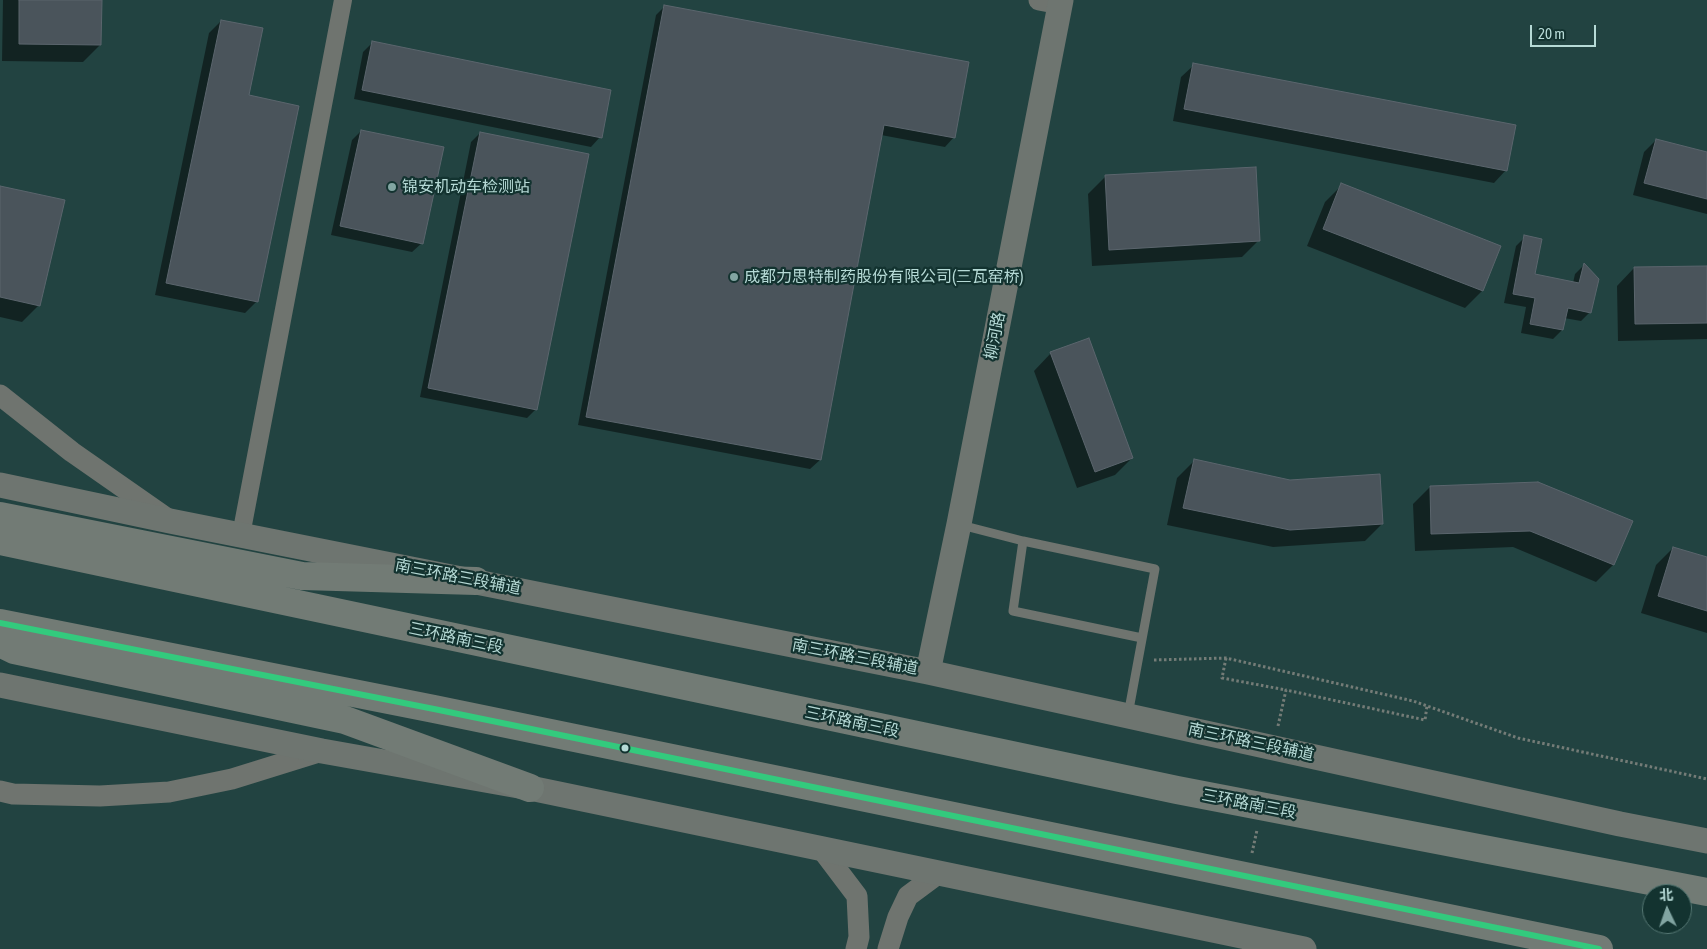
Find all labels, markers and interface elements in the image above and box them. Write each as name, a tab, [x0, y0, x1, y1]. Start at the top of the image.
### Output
scale bar	[1532, 15, 1598, 47]
text: 20 m	[1538, 25, 1565, 42]
place label: 锦安机动车检测站	[402, 177, 530, 197]
marker: 锦安机动车检测站	[386, 181, 398, 193]
place label: 成都力思特制药股份有限公司(三瓦窑桥)	[744, 267, 1024, 287]
marker: 成都力思特制药股份有限公司(三瓦窑桥)	[728, 271, 740, 283]
street label: 柳河路	[981, 311, 1009, 361]
street label: 南三环路三段辅道	[393, 555, 523, 599]
street label: 三环路南三段	[407, 619, 505, 657]
street label: 南三环路三段辅道	[790, 635, 920, 679]
street label: 三环路南三段	[803, 703, 901, 741]
street label: 南三环路三段辅道	[1186, 719, 1316, 765]
unlabelled marker	[620, 743, 630, 753]
street label: 三环路南三段	[1200, 785, 1298, 823]
north arrow	[1642, 884, 1692, 934]
text: 北	[1659, 887, 1674, 903]

